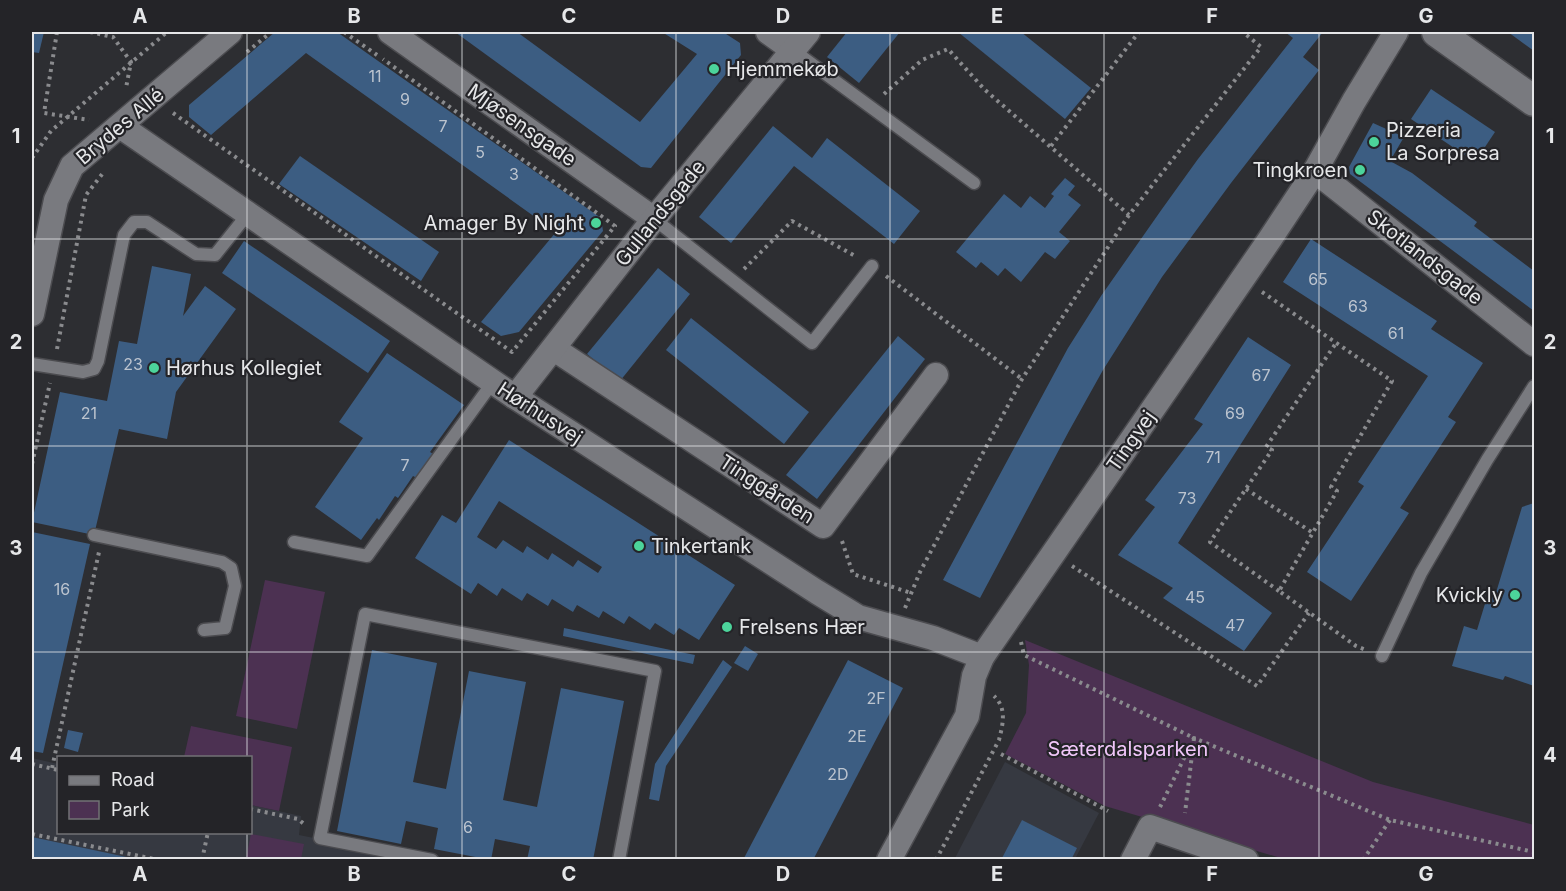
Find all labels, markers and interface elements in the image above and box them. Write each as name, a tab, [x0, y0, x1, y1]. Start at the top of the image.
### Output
text: A	[133, 4, 148, 28]
text: B	[347, 4, 361, 28]
text: C	[562, 4, 576, 28]
text: D	[776, 4, 790, 28]
text: E	[991, 4, 1003, 28]
text: F	[1206, 4, 1218, 28]
text: G	[1418, 4, 1434, 28]
place label: Hjemmekøb	[726, 57, 839, 81]
marker: Hjemmekøb	[707, 62, 721, 76]
house number: 11	[368, 66, 382, 86]
street label: Mjøsensgade	[463, 79, 581, 171]
street label: Brydes Allé	[71, 82, 169, 170]
house number: 9	[400, 89, 410, 109]
house number: 7	[438, 116, 448, 136]
place label: Pizzeria La Sorpresa	[1386, 118, 1500, 165]
text: 1	[12, 124, 20, 148]
text: 1	[1546, 124, 1554, 148]
marker: Pizzeria La Sorpresa	[1367, 135, 1381, 149]
house number: 5	[475, 142, 485, 162]
street label: Gullandsgade	[610, 155, 710, 271]
place label: Tingkroen	[1253, 158, 1348, 182]
marker: Tingkroen	[1353, 163, 1367, 177]
house number: 3	[509, 164, 519, 184]
street label: Skotlandsgade	[1362, 204, 1488, 310]
place label: Amager By Night	[424, 211, 584, 235]
marker: Amager By Night	[589, 216, 603, 230]
house number: 65	[1308, 269, 1328, 289]
house number: 63	[1348, 296, 1368, 316]
house number: 61	[1388, 323, 1404, 343]
text: 2	[10, 330, 22, 354]
text: 2	[1544, 330, 1556, 354]
house number: 23	[123, 354, 143, 374]
place label: Hørhus Kollegiet	[166, 356, 322, 380]
marker: Hørhus Kollegiet	[147, 361, 161, 375]
house number: 67	[1252, 365, 1270, 385]
street label: Hørhusvej	[493, 377, 587, 449]
house number: 21	[81, 403, 97, 423]
house number: 69	[1225, 403, 1245, 423]
street label: Tingvej	[1101, 406, 1161, 476]
house number: 71	[1205, 447, 1221, 467]
street label: Tinggården	[715, 449, 819, 529]
house number: 7	[400, 455, 410, 475]
house number: 73	[1178, 488, 1196, 508]
place label: Tinkertank	[651, 534, 751, 558]
text: 3	[10, 536, 22, 560]
text: 3	[1544, 536, 1556, 560]
marker: Tinkertank	[632, 539, 646, 553]
house number: 16	[54, 579, 70, 599]
place label: Kvickly	[1436, 583, 1503, 607]
house number: 45	[1185, 587, 1205, 607]
marker: Kvickly	[1508, 588, 1522, 602]
place label: Frelsens Hær	[739, 615, 865, 639]
house number: 47	[1225, 615, 1245, 635]
marker: Frelsens Hær	[720, 620, 734, 634]
house number: 2F	[866, 688, 886, 708]
house number: 2E	[847, 726, 867, 746]
park label: Sæterdalsparken	[1048, 737, 1208, 761]
text: 4	[9, 743, 23, 767]
text: 4	[1543, 743, 1557, 767]
legend	[57, 756, 252, 834]
house number: 2D	[827, 764, 849, 784]
text: Road	[111, 769, 154, 790]
text: Park	[111, 799, 150, 820]
house number: 6	[463, 817, 473, 837]
text: A	[133, 862, 148, 886]
text: B	[347, 862, 361, 886]
text: C	[562, 862, 576, 886]
text: D	[776, 862, 790, 886]
text: E	[991, 862, 1003, 886]
text: F	[1206, 862, 1218, 886]
text: G	[1418, 862, 1434, 886]

